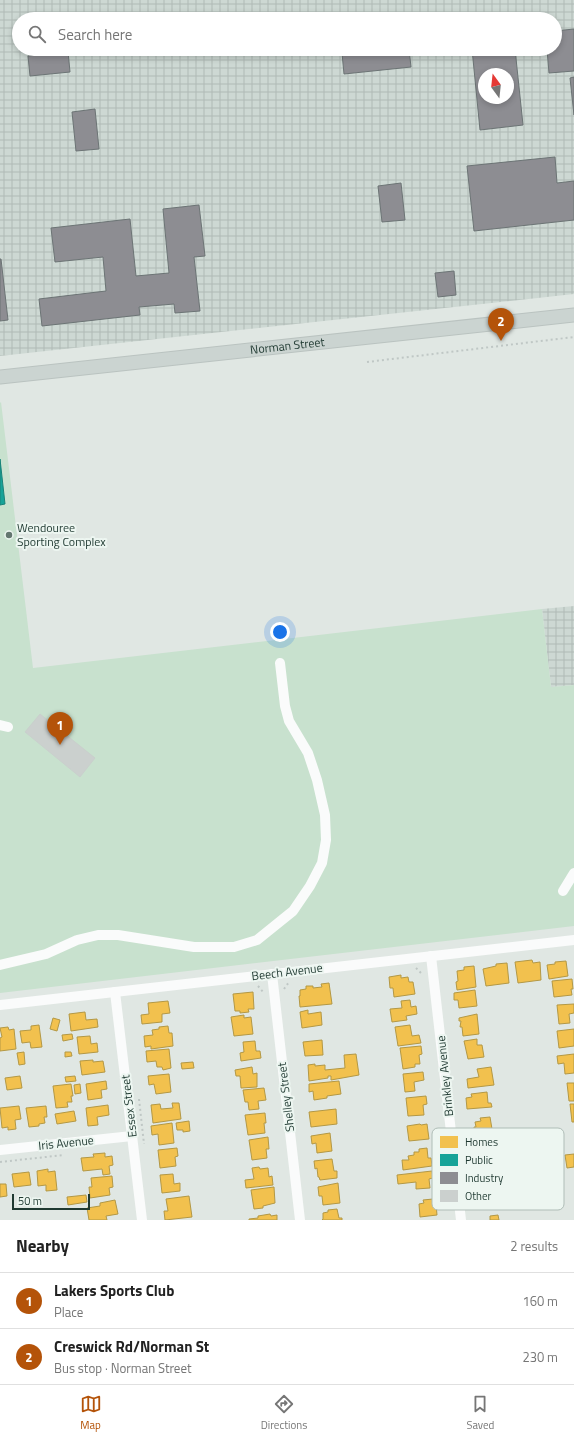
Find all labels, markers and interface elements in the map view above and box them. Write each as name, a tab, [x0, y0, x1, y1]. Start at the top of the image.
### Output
search box	[12, 12, 562, 56]
icon: search	[26, 23, 48, 45]
text: Search here	[58, 23, 132, 46]
north arrow	[478, 68, 514, 104]
pin: 2	[488, 308, 514, 341]
street label: Norman Street	[249, 332, 326, 359]
place label: Wendouree Sporting Complex	[17, 518, 106, 551]
marker: Wendouree Sporting Complex	[4, 530, 14, 540]
your location	[270, 622, 290, 642]
pin: 1	[47, 712, 73, 745]
street label: Beech Avenue	[250, 958, 324, 985]
street label: Brinkley Avenue	[431, 1035, 458, 1117]
street label: Shelley Street	[272, 1060, 299, 1133]
street label: Essex Street	[115, 1073, 142, 1138]
legend	[432, 1128, 564, 1210]
street label: Iris Avenue	[37, 1130, 95, 1155]
text: Homes	[465, 1134, 498, 1150]
text: Public	[465, 1152, 493, 1168]
text: Industry	[465, 1170, 504, 1186]
text: Other	[465, 1188, 492, 1204]
scale bar	[12, 1192, 90, 1211]
text: 50 m	[18, 1193, 42, 1209]
text: Nearby	[16, 1233, 69, 1259]
text: 2 results	[510, 1236, 558, 1256]
text: Lakers Sports Club	[54, 1279, 174, 1302]
text: 1	[25, 1291, 33, 1311]
text: 160 m	[522, 1291, 558, 1311]
text: Place	[54, 1302, 83, 1322]
text: Creswick Rd/Norman St	[54, 1335, 209, 1358]
text: 2	[25, 1347, 33, 1367]
text: 230 m	[522, 1347, 558, 1367]
text: Bus stop · Norman Street	[54, 1358, 192, 1378]
tab: Map	[80, 1393, 102, 1433]
tab: Directions	[261, 1393, 307, 1433]
tab: Saved	[466, 1393, 494, 1433]

